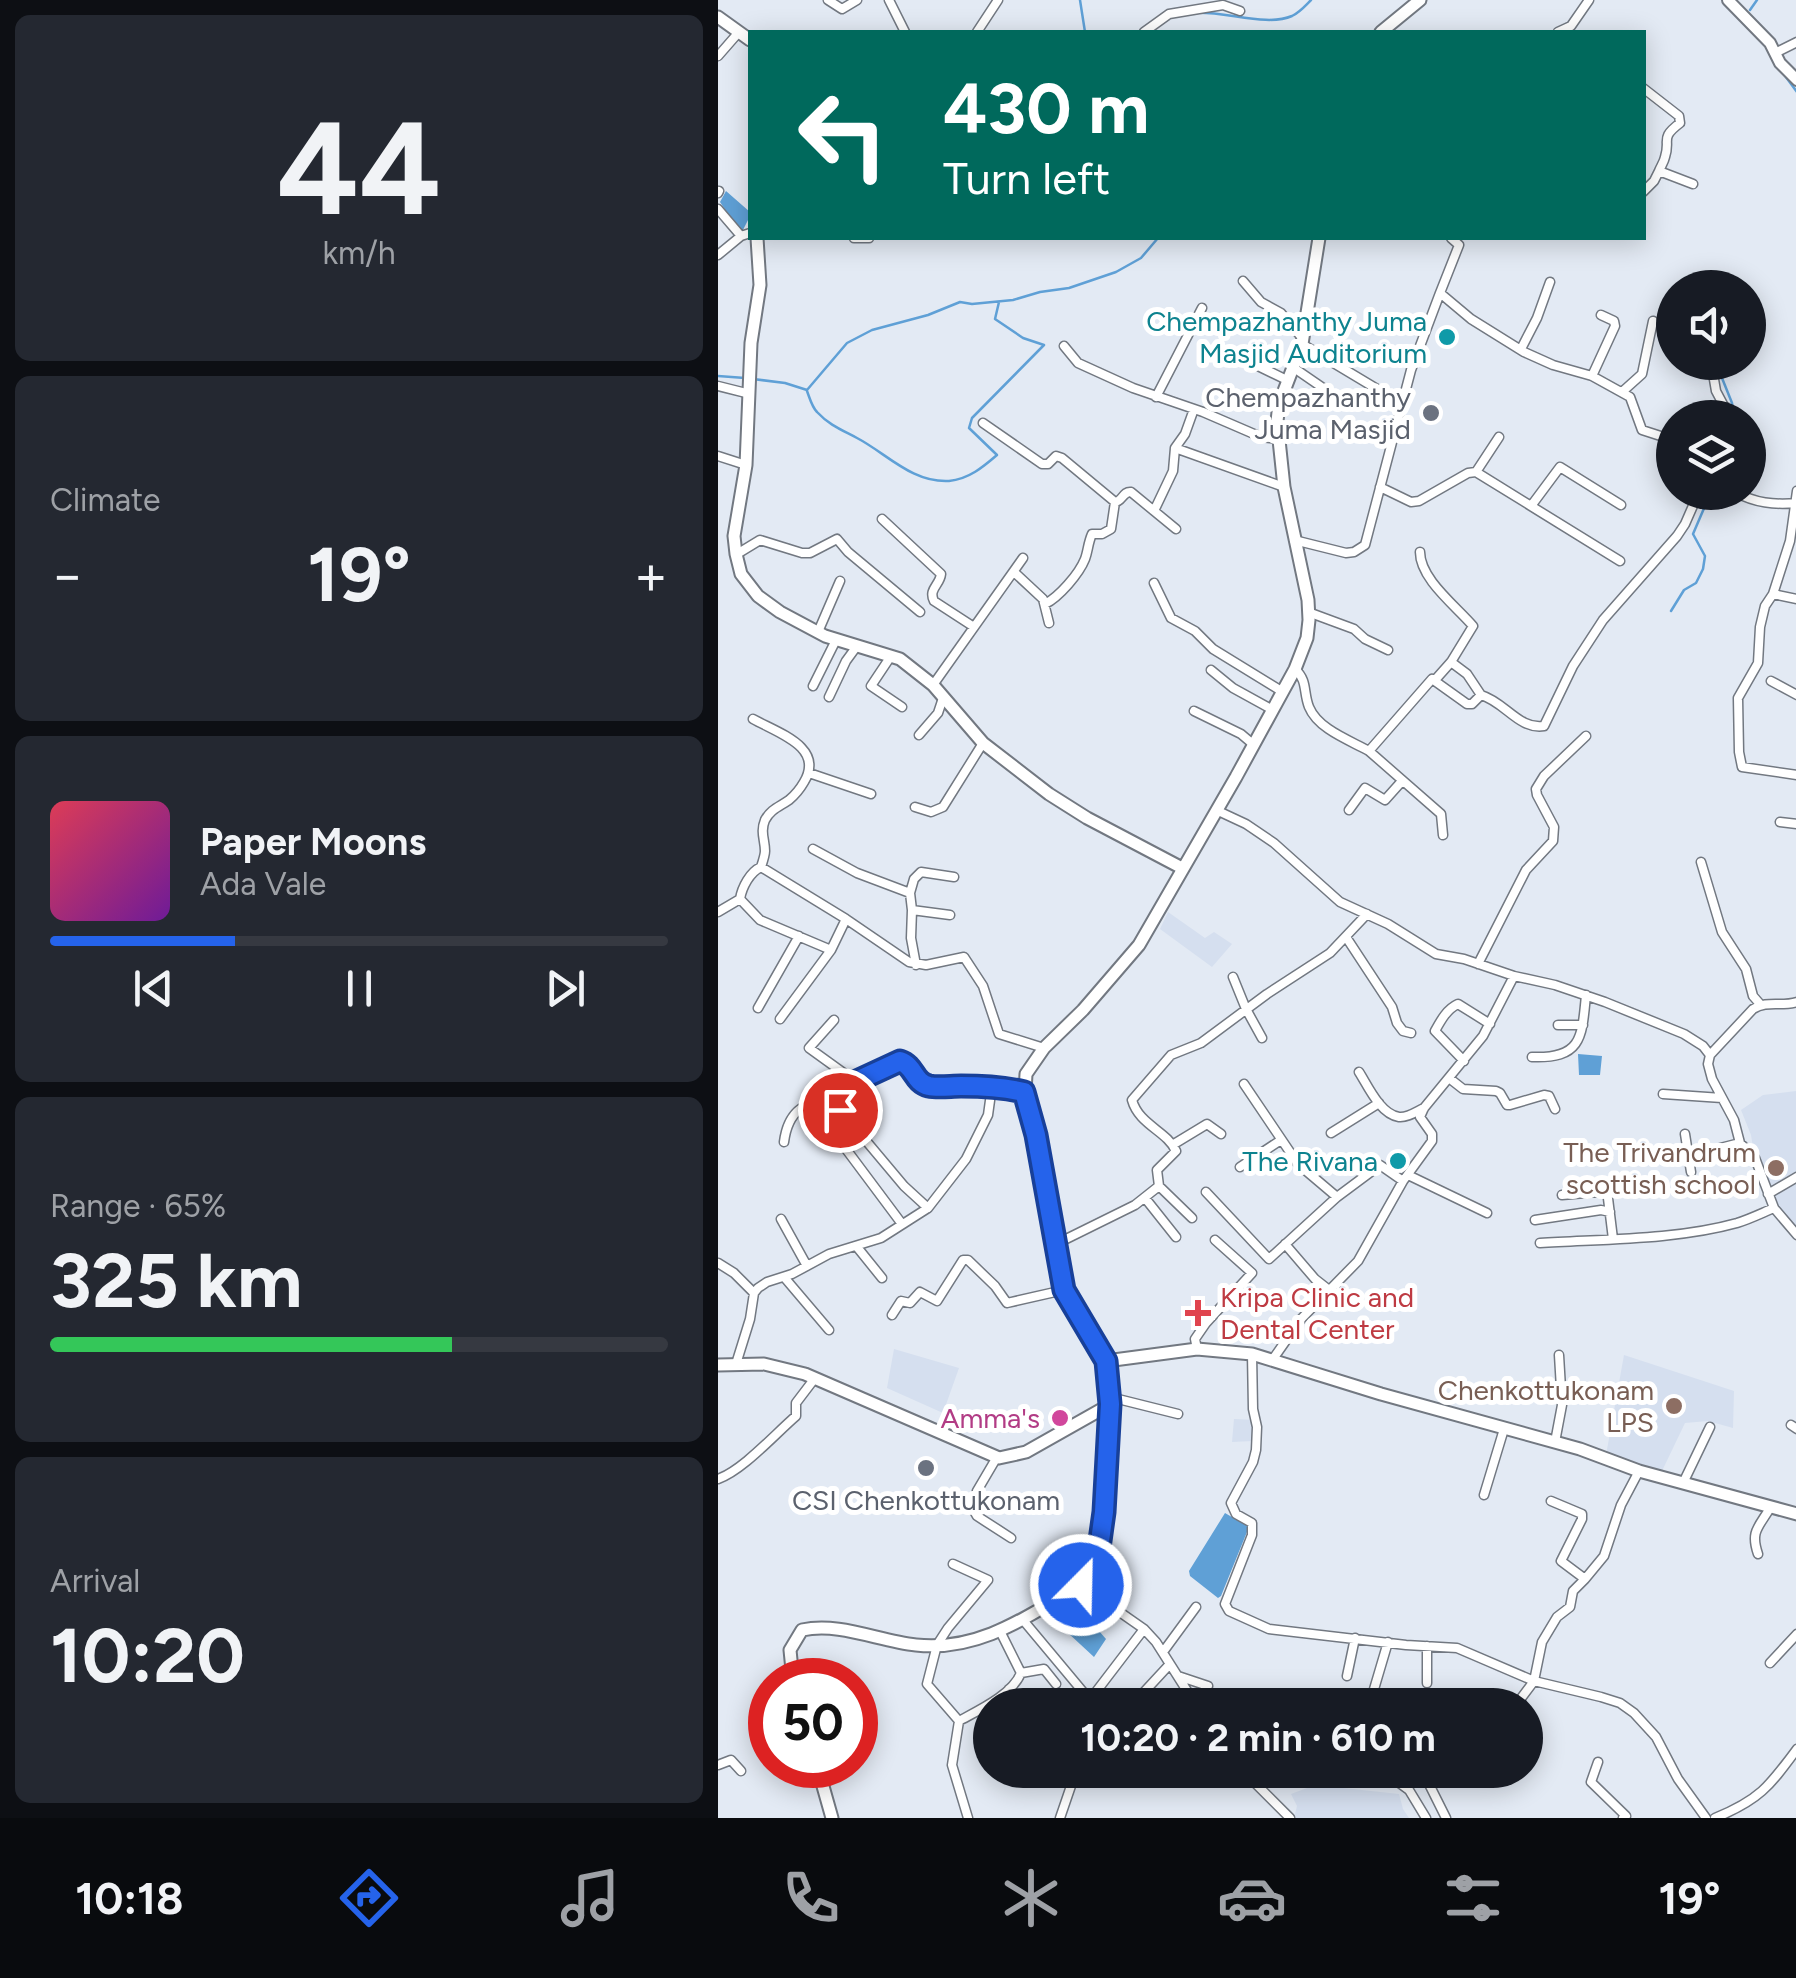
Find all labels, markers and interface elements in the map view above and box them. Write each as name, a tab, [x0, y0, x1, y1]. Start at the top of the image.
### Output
text: 430 m	[943, 66, 1149, 151]
icon: left	[778, 70, 908, 200]
text: 44	[277, 91, 441, 247]
text: Turn left	[943, 151, 1110, 205]
text: km/h	[322, 234, 396, 272]
map controls	[1656, 270, 1766, 510]
button: sound	[1656, 270, 1766, 380]
place label: Chempazhanthy Juma Masjid Auditorium	[1146, 304, 1427, 370]
marker: Chempazhanthy Juma Masjid Auditorium	[1436, 326, 1458, 348]
place label: Chempazhanthy Juma Masjid	[1205, 380, 1411, 446]
button: layers	[1656, 400, 1766, 510]
marker: Chempazhanthy Juma Masjid	[1420, 402, 1442, 424]
text: Climate	[50, 481, 161, 519]
text: 19°	[307, 530, 411, 620]
text: −	[50, 542, 84, 608]
text: +	[634, 542, 668, 608]
text: Paper Moons	[200, 819, 426, 865]
text: Ada Vale	[200, 865, 326, 903]
icon: previous	[126, 961, 181, 1016]
icon: pause	[332, 961, 387, 1016]
icon: next	[538, 961, 593, 1016]
pin	[798, 1068, 883, 1153]
icon: arrive	[813, 1083, 868, 1138]
place label: The Trivandrum scottish school	[1563, 1135, 1756, 1201]
place label: The Rivana	[1242, 1144, 1378, 1178]
marker: The Rivana	[1387, 1150, 1409, 1172]
marker: The Trivandrum scottish school	[1765, 1157, 1787, 1179]
text: Range · 65%	[50, 1187, 226, 1225]
text: 325 km	[50, 1236, 302, 1326]
place label: Kripa Clinic and Dental Center	[1220, 1280, 1414, 1346]
marker: Kripa Clinic and Dental Center	[1185, 1300, 1211, 1326]
place label: Chenkottukonam LPS	[1438, 1373, 1654, 1439]
marker: Chenkottukonam LPS	[1663, 1395, 1685, 1417]
place label: Amma's	[940, 1401, 1040, 1435]
marker: Amma's	[1049, 1407, 1071, 1429]
marker: CSI Chenkottukonam	[915, 1457, 937, 1479]
place label: CSI Chenkottukonam	[792, 1483, 1060, 1517]
position arrow	[1029, 1533, 1133, 1637]
text: Arrival	[50, 1562, 140, 1600]
text: 10:20	[50, 1611, 245, 1701]
speed limit sign: 50	[748, 1658, 878, 1788]
text: 10:20 · 2 min · 610 m	[1080, 1715, 1436, 1761]
icon: directions	[334, 1863, 404, 1933]
icon: music	[555, 1863, 625, 1933]
icon: phone	[776, 1863, 846, 1933]
icon: climate	[996, 1863, 1066, 1933]
icon: car	[1217, 1863, 1287, 1933]
icon: filters	[1438, 1863, 1508, 1933]
text: 10:18	[75, 1871, 184, 1925]
text: 19°	[1659, 1871, 1721, 1925]

